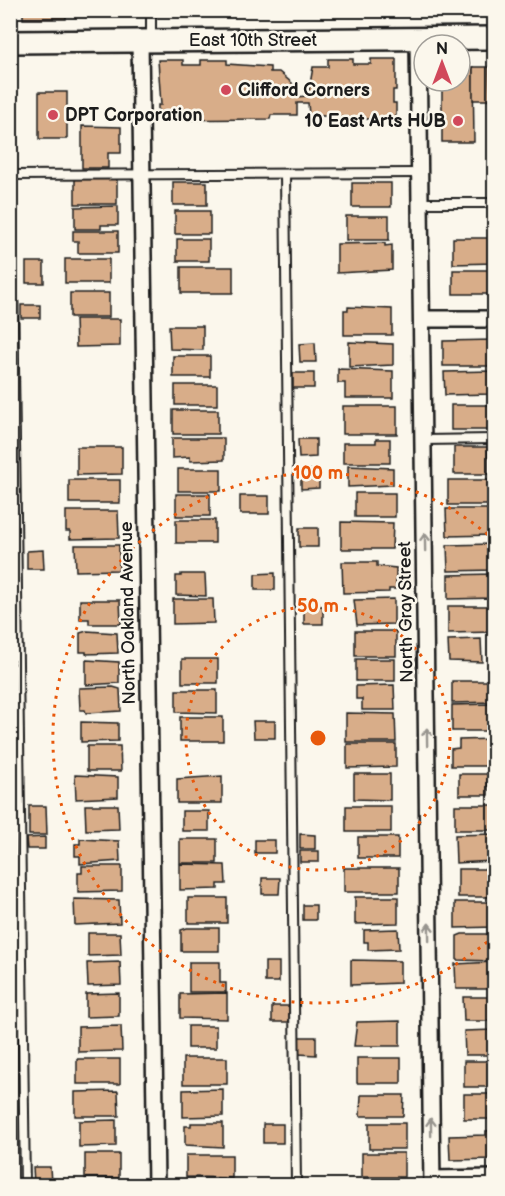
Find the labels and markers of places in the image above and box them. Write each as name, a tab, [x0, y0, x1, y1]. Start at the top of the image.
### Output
place label: Clifford Corners	[238, 80, 370, 101]
marker: Clifford Corners	[219, 83, 233, 97]
place label: DPT Corporation	[65, 105, 203, 126]
marker: DPT Corporation	[46, 108, 60, 122]
place label: 10 East Arts HUB	[304, 111, 446, 132]
marker: 10 East Arts HUB	[451, 114, 465, 128]
centre of rings	[308, 728, 328, 748]

